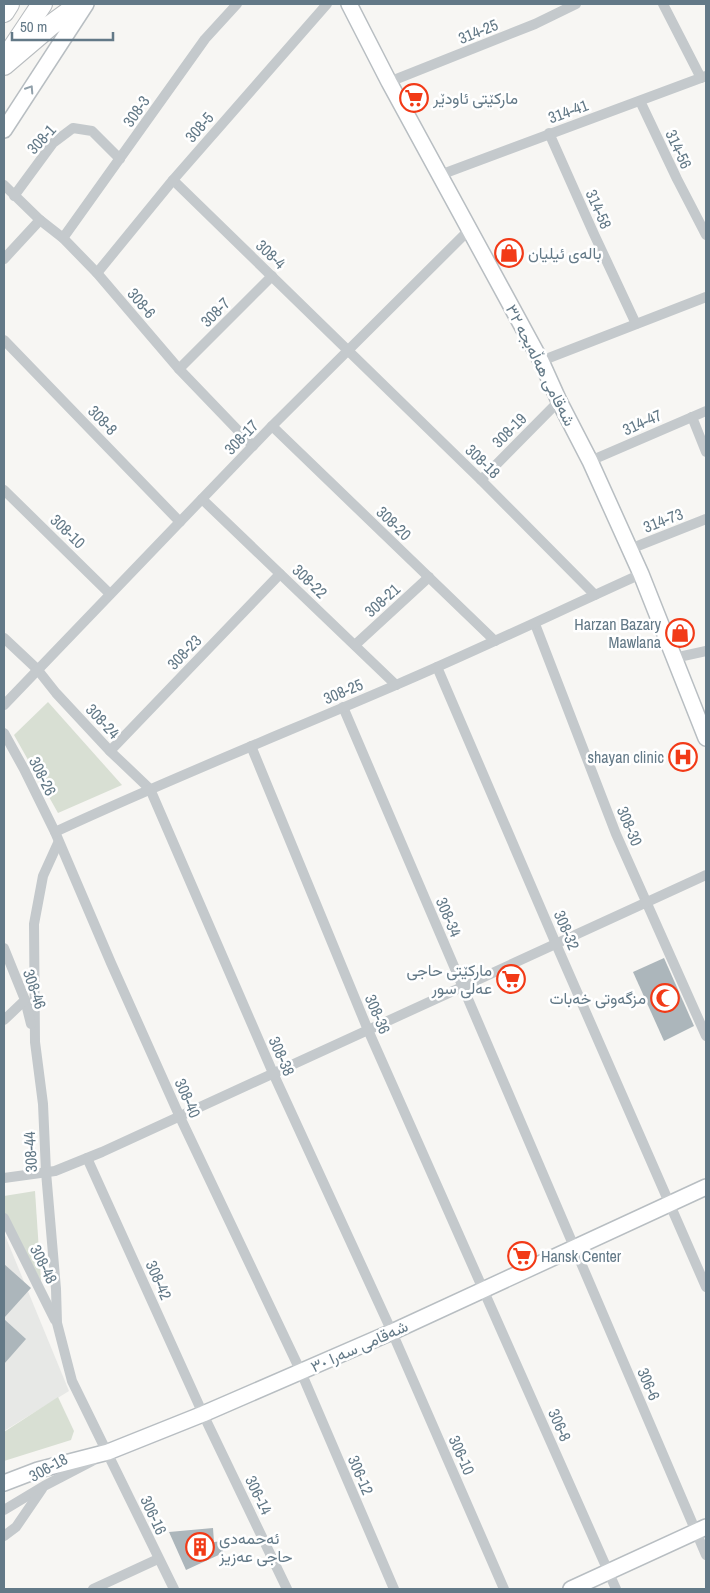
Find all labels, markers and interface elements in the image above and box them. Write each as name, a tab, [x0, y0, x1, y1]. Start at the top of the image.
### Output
scale bar	[12, 10, 114, 42]
street label: 314-25	[455, 13, 501, 49]
text: 50 m	[20, 16, 47, 37]
supermarket icon: مارکێتی ئاودێر	[399, 83, 429, 113]
one-way arrow	[24, 85, 33, 94]
place label: مارکێتی ئاودێر	[432, 87, 518, 109]
street label: 308-3	[117, 91, 155, 131]
street label: 314-41	[545, 93, 592, 128]
street label: 308-5	[180, 107, 218, 147]
street label: 308-1	[22, 119, 61, 159]
street label: 314-56	[660, 126, 698, 172]
street label: 314-58	[581, 186, 617, 232]
street label: 308-4	[251, 234, 291, 274]
shop icon: بالەی ئیلیان	[494, 238, 524, 268]
place label: بالەی ئیلیان	[528, 242, 601, 264]
street label: 308-6	[123, 283, 161, 323]
street label: 308-7	[195, 292, 235, 332]
street label: شەقامی هەڵەبجە ٣٢	[501, 300, 581, 430]
street label: 308-8	[83, 400, 123, 440]
street label: 314-47	[619, 404, 665, 440]
street label: 308-19	[487, 408, 531, 452]
street label: 308-17	[219, 415, 263, 459]
street label: 308-18	[461, 439, 505, 483]
street label: 308-20	[372, 501, 416, 545]
street label: 314-73	[640, 502, 686, 538]
street label: 308-10	[46, 509, 90, 553]
street label: 308-22	[288, 559, 332, 603]
street label: 308-21	[359, 578, 405, 622]
place label: Harzan Bazary Mawlana	[574, 613, 662, 653]
shop icon: Harzan Bazary Mawlana	[665, 618, 695, 648]
street label: 308-23	[162, 630, 206, 674]
street label: 308-25	[320, 673, 366, 709]
street label: 308-24	[81, 699, 125, 743]
hospital icon: shayan clinic	[668, 742, 698, 772]
place label: shayan clinic	[587, 746, 664, 768]
street label: 308-26	[24, 753, 62, 799]
street label: 308-30	[612, 803, 648, 849]
street label: 308-34	[431, 894, 467, 940]
street label: 308-32	[549, 907, 585, 953]
place label: مارکێتی حاجی عەلی سور	[407, 959, 492, 999]
supermarket icon: مارکێتی حاجی عەلی سور	[496, 964, 526, 994]
street label: 308-46	[18, 966, 52, 1012]
mosque icon: مزگەوتی خەبات	[650, 983, 680, 1013]
place label: مزگەوتی خەبات	[549, 987, 646, 1009]
street label: 308-36	[360, 991, 396, 1037]
street label: 308-38	[264, 1033, 300, 1079]
street label: 308-40	[170, 1075, 206, 1121]
street label: 308-44	[18, 1131, 42, 1173]
street label: 308-48	[25, 1241, 63, 1287]
supermarket icon: Hansk Center	[507, 1241, 537, 1271]
place label: Hansk Center	[541, 1245, 622, 1267]
street label: 308-42	[141, 1257, 177, 1303]
street label: شەقامی سەرا ٣٠	[307, 1315, 411, 1377]
street label: 306-6	[632, 1364, 666, 1404]
street label: 306-8	[543, 1405, 577, 1445]
street label: 306-10	[444, 1432, 480, 1478]
street label: 306-18	[25, 1447, 71, 1487]
street label: 306-12	[343, 1452, 379, 1498]
street label: 306-14	[240, 1472, 278, 1518]
street label: 306-16	[135, 1492, 173, 1538]
place label: ئەحمەدی حاجی عەزیز	[218, 1527, 293, 1567]
building icon: ئەحمەدی حاجی عەزیز	[185, 1532, 215, 1562]

